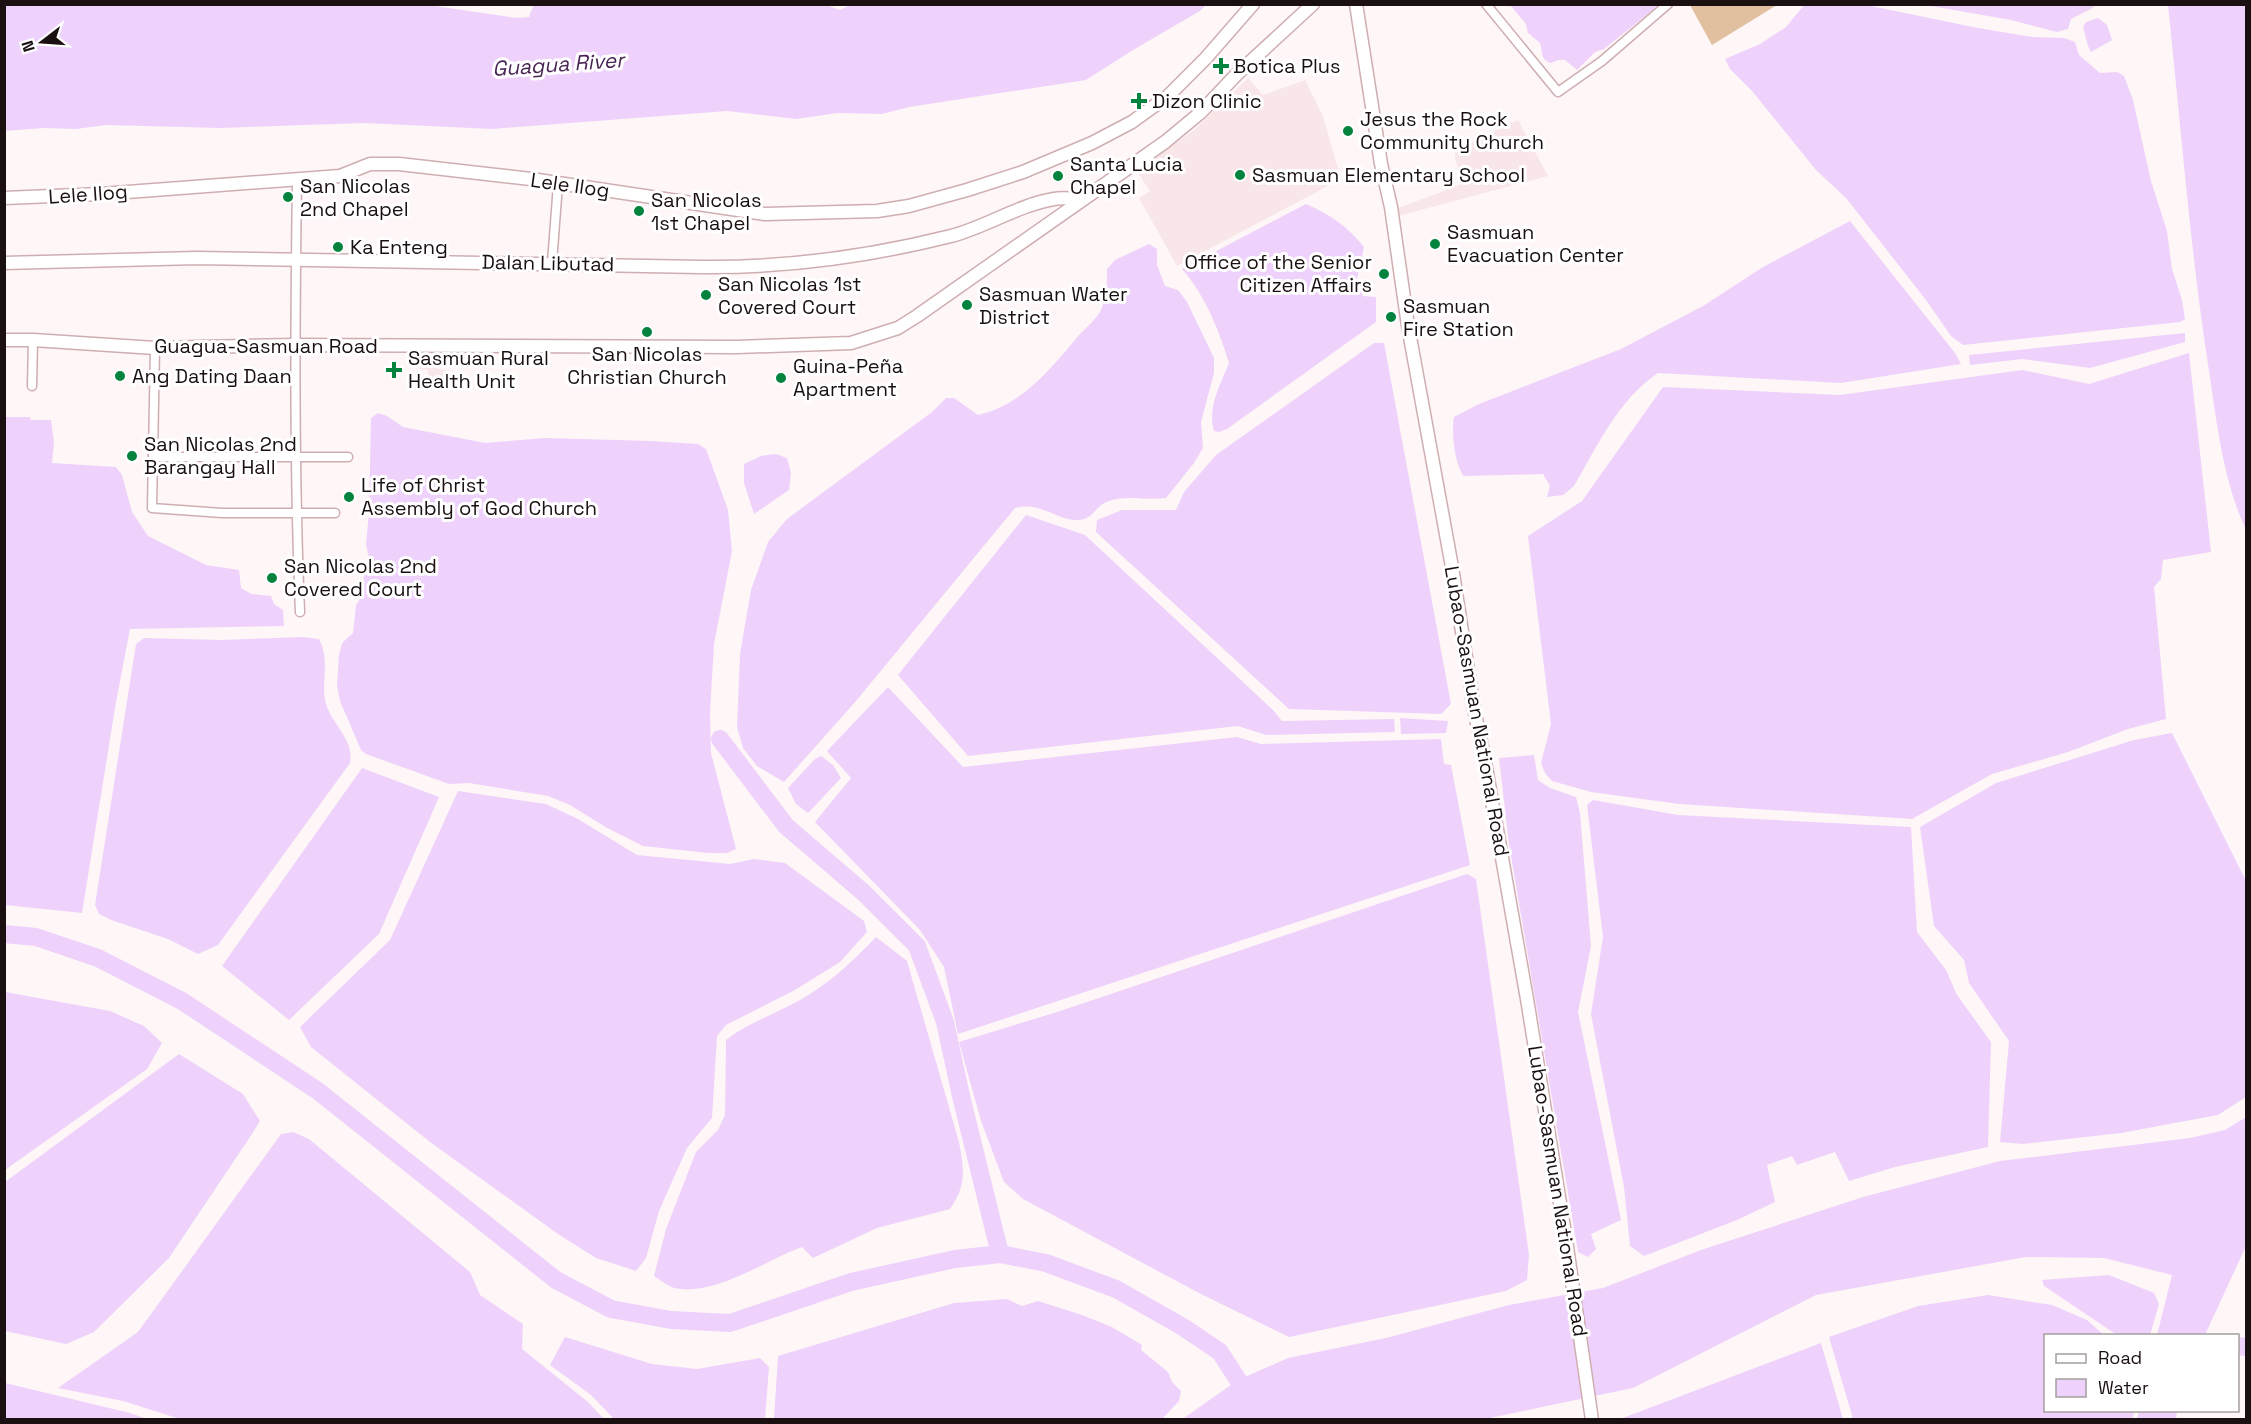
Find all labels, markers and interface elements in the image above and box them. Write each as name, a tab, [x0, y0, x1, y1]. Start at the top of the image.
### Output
north arrow	[12, 12, 72, 72]
text: N	[17, 38, 40, 54]
water label: Guagua River	[491, 46, 627, 82]
place label: Botica Plus	[1233, 53, 1341, 79]
marker: Botica Plus	[1214, 59, 1228, 73]
place label: Dizon Clinic	[1152, 88, 1262, 114]
marker: Dizon Clinic	[1130, 92, 1148, 110]
place label: Jesus the Rock Community Church	[1360, 106, 1544, 155]
marker: Jesus the Rock Community Church	[1341, 124, 1355, 138]
place label: Santa Lucia Chapel	[1070, 151, 1183, 200]
place label: Sasmuan Elementary School	[1252, 162, 1525, 188]
street label: Lele Ilog	[529, 167, 611, 203]
marker: Sasmuan Elementary School	[1233, 168, 1247, 182]
marker: Santa Lucia Chapel	[1051, 169, 1065, 183]
place label: San Nicolas 2nd Chapel	[300, 173, 411, 222]
street label: Lele Ilog	[47, 178, 129, 210]
place label: San Nicolas 1st Chapel	[651, 187, 762, 236]
marker: San Nicolas 2nd Chapel	[281, 190, 295, 204]
marker: San Nicolas 1st Chapel	[632, 204, 646, 218]
place label: Sasmuan Evacuation Center	[1447, 219, 1624, 268]
place label: Ka Enteng	[350, 234, 448, 260]
marker: Sasmuan Evacuation Center	[1428, 237, 1442, 251]
marker: Ka Enteng	[331, 240, 345, 254]
street label: Dalan Libutad	[481, 249, 615, 277]
place label: Office of the Senior Citizen Affairs	[1184, 249, 1372, 298]
marker: Office of the Senior Citizen Affairs	[1377, 267, 1391, 281]
place label: San Nicolas 1st Covered Court	[718, 271, 862, 320]
place label: Sasmuan Water District	[979, 281, 1128, 330]
marker: San Nicolas 1st Covered Court	[699, 288, 713, 302]
place label: Sasmuan Fire Station	[1403, 293, 1514, 342]
marker: Sasmuan Water District	[960, 298, 974, 312]
marker: Sasmuan Fire Station	[1384, 310, 1398, 324]
marker: San Nicolas Christian Church	[640, 325, 654, 339]
street label: Guagua-Sasmuan Road	[154, 333, 378, 359]
place label: San Nicolas Christian Church	[567, 341, 727, 390]
place label: Sasmuan Rural Health Unit	[408, 345, 549, 394]
place label: Guina-Peña Apartment	[793, 353, 903, 402]
marker: Sasmuan Rural Health Unit	[385, 361, 403, 379]
place label: Ang Dating Daan	[132, 363, 292, 389]
marker: Ang Dating Daan	[113, 369, 127, 383]
marker: Guina-Peña Apartment	[774, 371, 788, 385]
place label: San Nicolas 2nd Barangay Hall	[144, 431, 297, 480]
marker: San Nicolas 2nd Barangay Hall	[125, 449, 139, 463]
place label: Life of Christ Assembly of God Church	[361, 472, 597, 521]
marker: Life of Christ Assembly of God Church	[342, 490, 356, 504]
place label: San Nicolas 2nd Covered Court	[284, 553, 437, 602]
street label: Lubao-Sasmuan National Road	[1439, 564, 1515, 858]
marker: San Nicolas 2nd Covered Court	[265, 571, 279, 585]
street label: Lubao-Sasmuan National Road	[1522, 1044, 1594, 1338]
legend	[2044, 1334, 2239, 1412]
text: Road	[2098, 1346, 2142, 1369]
text: Water	[2098, 1376, 2149, 1399]

